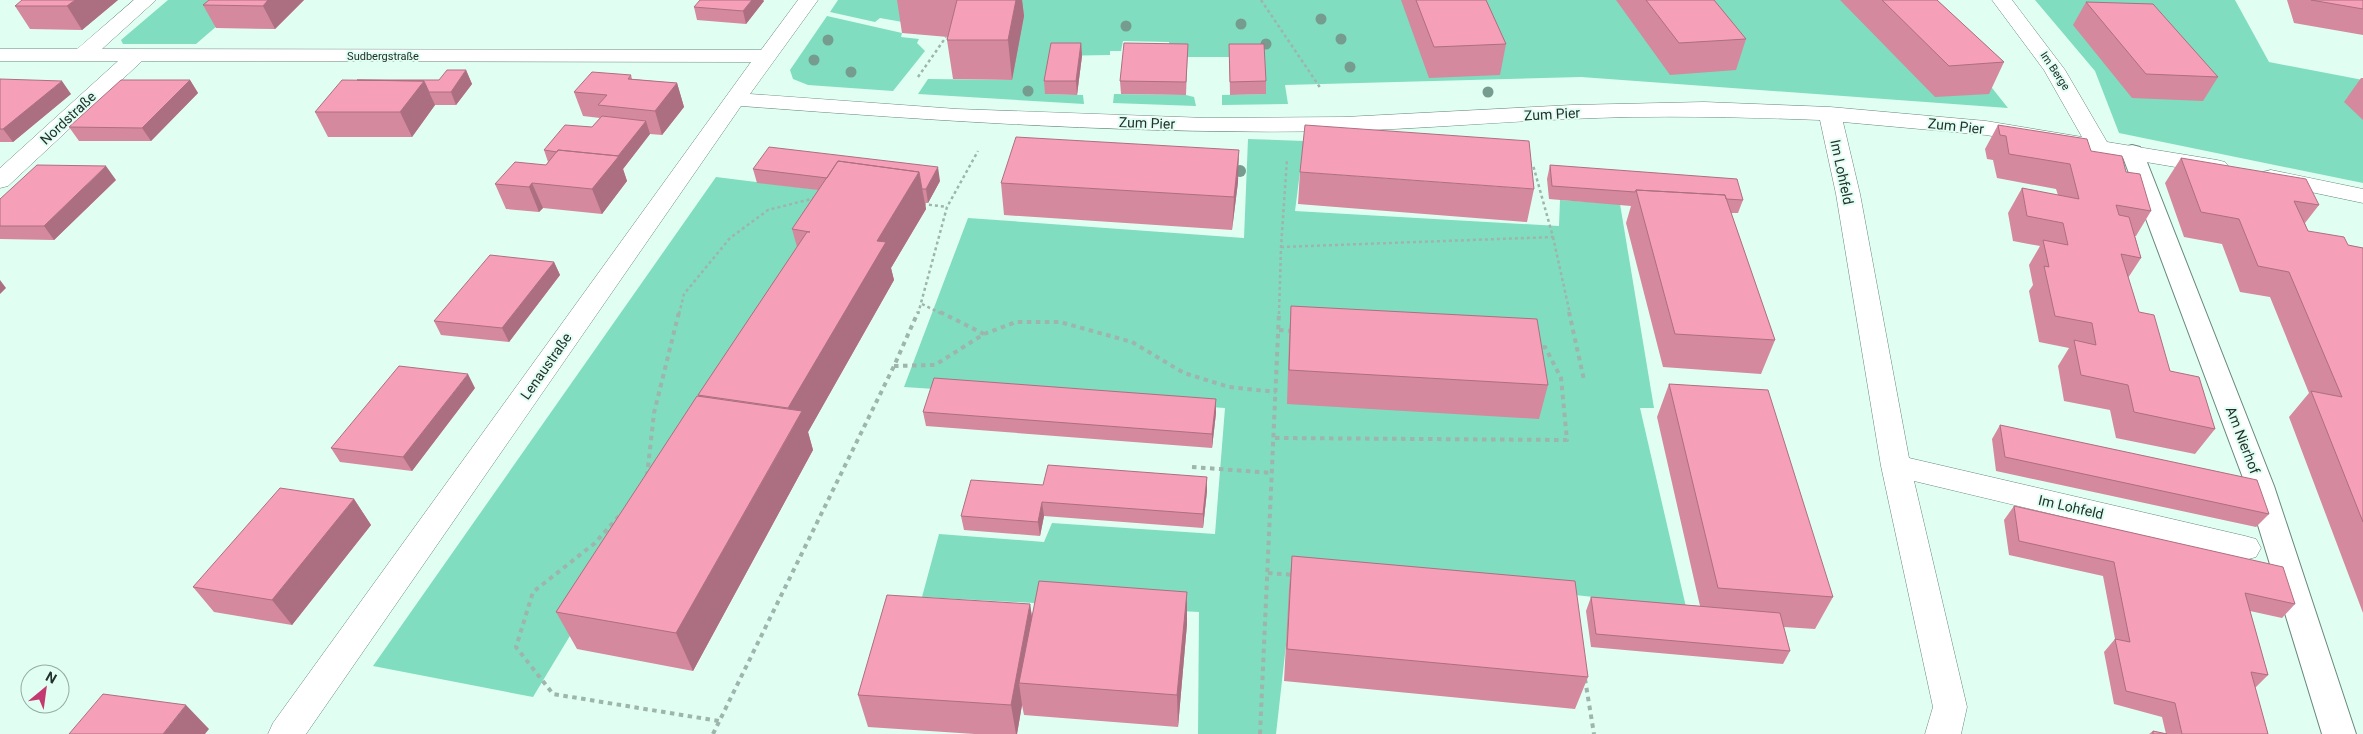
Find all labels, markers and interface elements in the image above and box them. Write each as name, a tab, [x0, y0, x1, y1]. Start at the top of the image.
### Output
street label: Im Berge	[2037, 49, 2073, 93]
street label: Sudbergstraße	[347, 50, 419, 63]
street label: Nordstraße	[37, 88, 99, 148]
street label: Zum Pier	[1524, 105, 1581, 123]
street label: Zum Pier	[1119, 114, 1176, 132]
street label: Zum Pier	[1927, 115, 1985, 137]
street label: Im Lohfeld	[1827, 138, 1857, 206]
street label: Lenaustraße	[517, 330, 575, 402]
street label: Am Nierhof	[2223, 404, 2263, 476]
street label: Im Lohfeld	[2037, 492, 2105, 522]
north arrow	[20, 664, 70, 714]
text: N	[43, 668, 60, 687]

